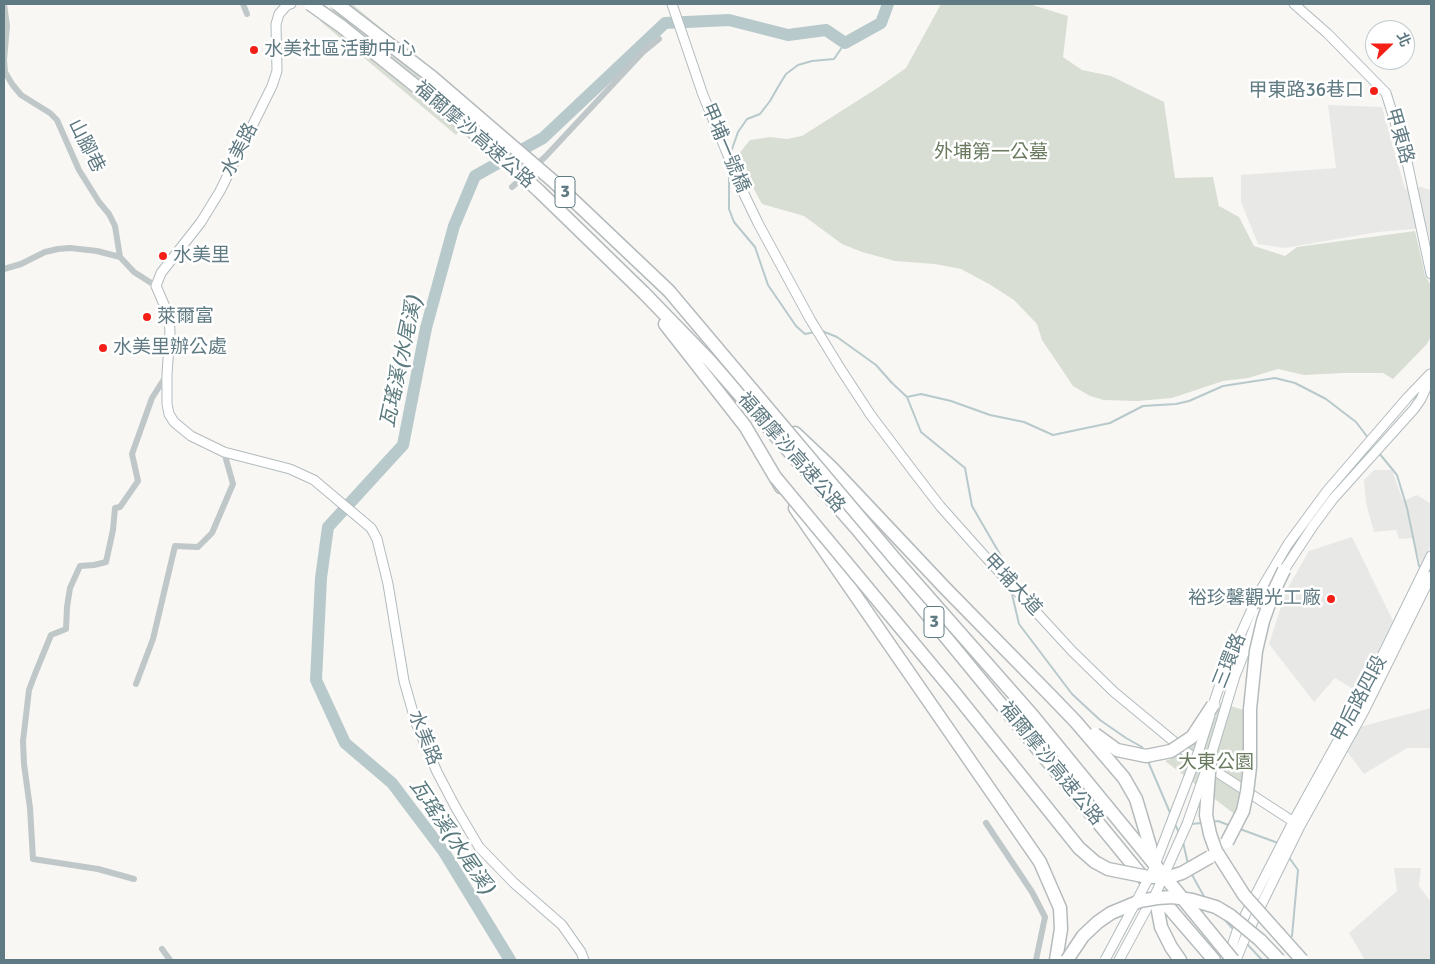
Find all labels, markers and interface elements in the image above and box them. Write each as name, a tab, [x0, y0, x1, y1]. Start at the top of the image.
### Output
north arrow	[1365, 20, 1415, 70]
text: 北	[1393, 30, 1414, 49]
place label: 水美社區活動中心	[264, 39, 416, 61]
marker: 水美社區活動中心	[248, 44, 260, 56]
street label: 福爾摩沙高速公路	[409, 77, 539, 193]
place label: 甲東路36巷口	[1248, 80, 1364, 102]
marker: 甲東路36巷口	[1368, 85, 1380, 97]
street label: 甲埔一號橋	[696, 100, 754, 196]
street label: 甲東路	[1380, 105, 1418, 167]
street label: 山腳巷	[63, 115, 109, 177]
street label: 水美路	[217, 119, 263, 181]
park label: 外埔第一公墓	[934, 142, 1048, 164]
road number: 3	[555, 176, 575, 208]
place label: 水美里	[173, 245, 230, 267]
marker: 水美里	[157, 250, 169, 262]
water label: 瓦瑤溪(水尾溪)	[376, 294, 428, 430]
place label: 萊爾富	[157, 306, 214, 328]
marker: 萊爾富	[141, 311, 153, 323]
place label: 水美里辦公處	[113, 337, 227, 359]
marker: 水美里辦公處	[97, 342, 109, 354]
street label: 福爾摩沙高速公路	[733, 388, 849, 518]
street label: 甲埔大道	[978, 549, 1046, 621]
place label: 裕珍馨觀光工廠	[1188, 588, 1321, 610]
marker: 裕珍馨觀光工廠	[1325, 593, 1337, 605]
road number: 3	[924, 606, 944, 638]
street label: 三環路	[1209, 630, 1251, 692]
street label: 甲后路四段	[1328, 652, 1392, 746]
street label: 福爾摩沙高速公路	[994, 698, 1108, 830]
street label: 水美路	[403, 707, 445, 769]
park label: 大東公園	[1178, 752, 1254, 774]
water label: 瓦瑤溪(水尾溪)	[404, 775, 498, 899]

